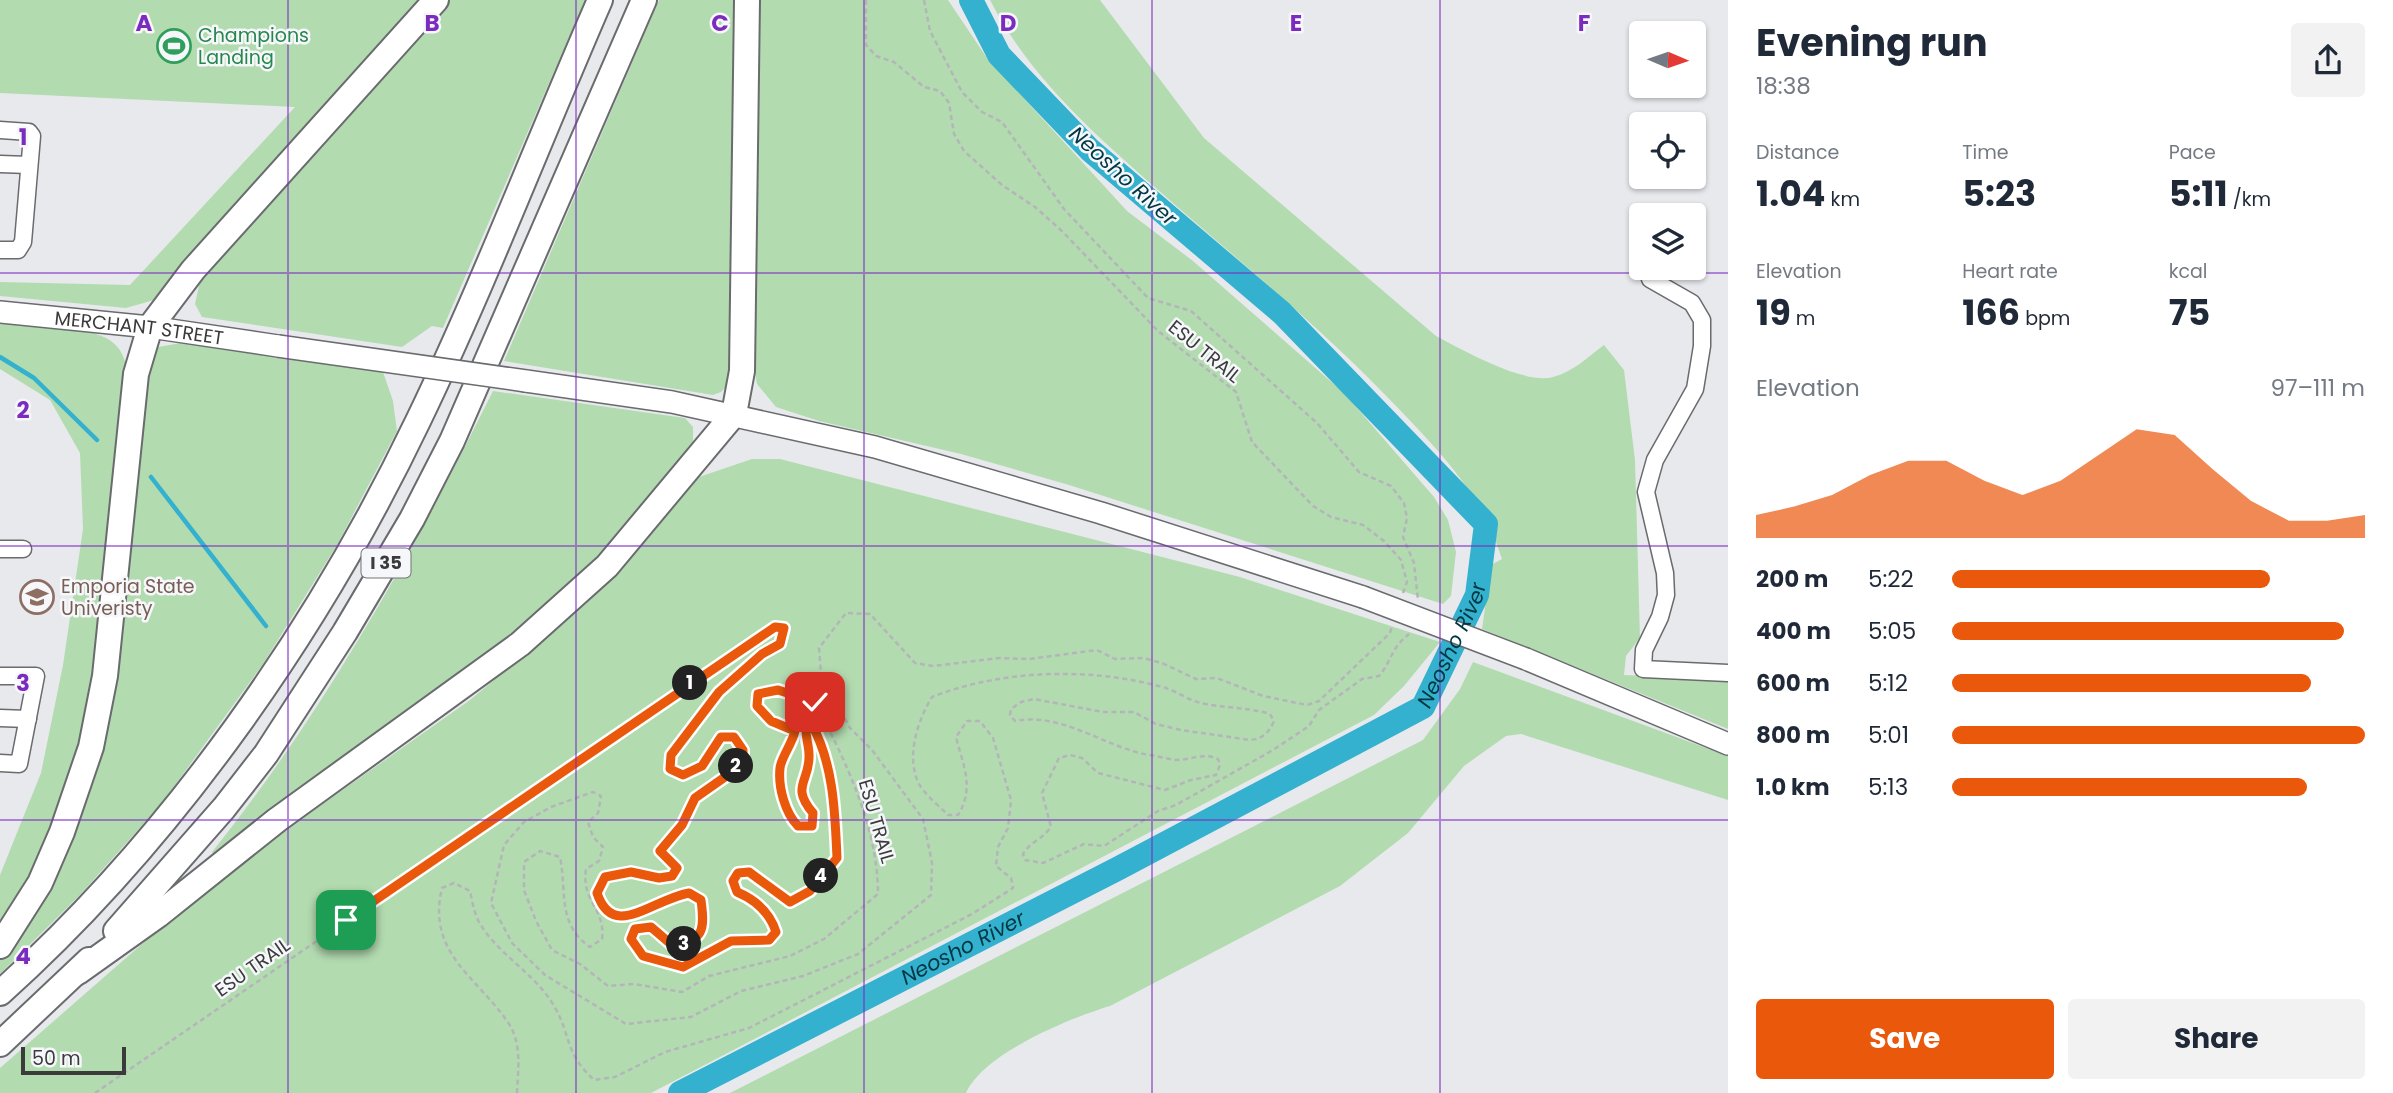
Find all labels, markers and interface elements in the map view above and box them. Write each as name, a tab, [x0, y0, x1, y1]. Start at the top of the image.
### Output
text: A	[136, 7, 153, 39]
text: B	[424, 7, 440, 39]
text: C	[711, 7, 729, 39]
text: D	[1000, 7, 1016, 39]
text: E	[1290, 7, 1302, 39]
text: F	[1578, 7, 1590, 39]
text: Evening run	[1756, 16, 1988, 69]
north arrow	[1629, 21, 1706, 98]
map controls	[1629, 21, 1706, 280]
place label: Champions Landing	[198, 22, 309, 71]
button: share	[2291, 23, 2365, 97]
sports icon: Champions Landing	[155, 27, 193, 65]
text: 18:38	[1756, 70, 1811, 102]
button: locate	[1629, 112, 1706, 189]
water label: Neosho River	[1063, 119, 1184, 233]
text: 1	[19, 121, 27, 153]
text: Distance	[1756, 139, 1839, 166]
text: Time	[1962, 139, 2009, 166]
text: Pace	[2169, 139, 2216, 166]
text: 1.04	[1756, 169, 1826, 218]
text: 5:23	[1962, 169, 2036, 218]
text: 5:11	[2169, 169, 2228, 218]
text: km	[1826, 186, 1860, 213]
text: /km	[2228, 186, 2271, 213]
button: layers	[1629, 203, 1706, 280]
text: Elevation	[1756, 258, 1842, 285]
text: Heart rate	[1962, 258, 2058, 285]
text: kcal	[2169, 258, 2208, 285]
text: 19	[1756, 288, 1791, 337]
text: 166	[1962, 288, 2020, 337]
text: 75	[2169, 288, 2210, 337]
street label: MERCHANT STREET	[53, 305, 225, 352]
text: m	[1791, 305, 1815, 332]
text: bpm	[2020, 305, 2070, 332]
street label: ESU TRAIL	[1163, 314, 1247, 389]
text: Elevation	[1756, 372, 1860, 404]
text: 97–111 m	[2270, 372, 2365, 404]
text: 2	[16, 394, 30, 426]
road number: I 35	[362, 548, 410, 578]
text: 200 m	[1756, 563, 1828, 595]
text: 5:22	[1868, 563, 1914, 595]
place label: Emporia State Univeristy	[61, 573, 195, 622]
school or university icon: Emporia State Univeristy	[18, 578, 56, 616]
water label: Neosho River	[1410, 580, 1493, 712]
text: 400 m	[1756, 615, 1831, 647]
text: 5:05	[1868, 615, 1916, 647]
pin: 1	[672, 666, 708, 700]
text: 3	[16, 667, 30, 699]
text: 600 m	[1756, 667, 1830, 699]
text: 5:12	[1868, 667, 1908, 699]
text: 1	[686, 669, 693, 696]
pin	[785, 672, 845, 732]
icon: check	[796, 683, 834, 721]
text: 800 m	[1756, 719, 1830, 751]
text: 5:01	[1868, 719, 1909, 751]
pin: 2	[718, 748, 754, 784]
text: 2	[730, 752, 741, 779]
text: 1.0 km	[1756, 771, 1830, 803]
text: 5:13	[1868, 771, 1908, 803]
street label: ESU TRAIL	[852, 776, 901, 866]
pin: 4	[804, 858, 838, 894]
text: 4	[814, 862, 827, 889]
pin	[316, 890, 376, 950]
icon: arrive	[327, 901, 365, 939]
water label: Neosho River	[896, 903, 1031, 991]
pin: 3	[666, 926, 702, 962]
text: 3	[678, 930, 689, 957]
street label: ESU TRAIL	[209, 932, 295, 1003]
text: 4	[15, 940, 31, 972]
button: Save	[1756, 999, 2054, 1079]
button: Share	[2068, 999, 2365, 1079]
scale bar	[21, 1044, 126, 1076]
text: 50 m	[32, 1045, 81, 1072]

